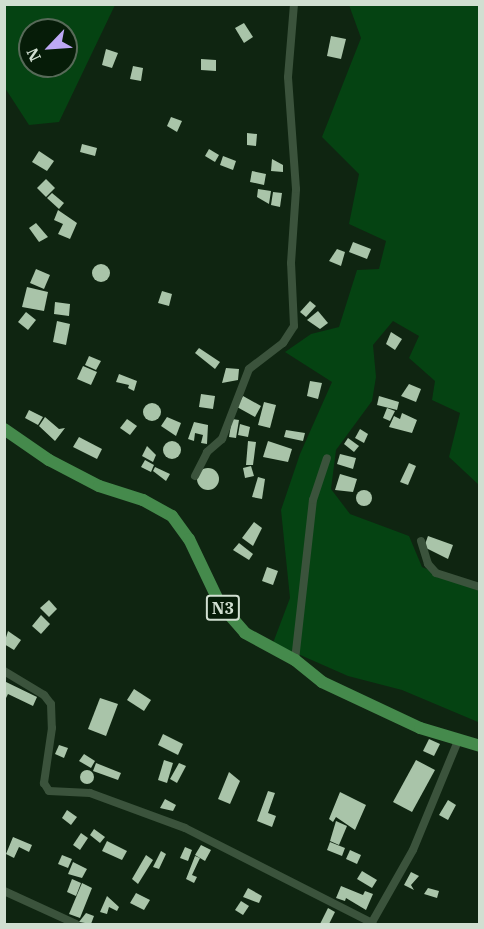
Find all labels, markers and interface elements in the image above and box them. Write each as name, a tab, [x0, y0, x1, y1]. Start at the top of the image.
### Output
north arrow	[18, 18, 78, 78]
text: N	[22, 45, 45, 65]
road number: N3	[205, 595, 241, 621]

